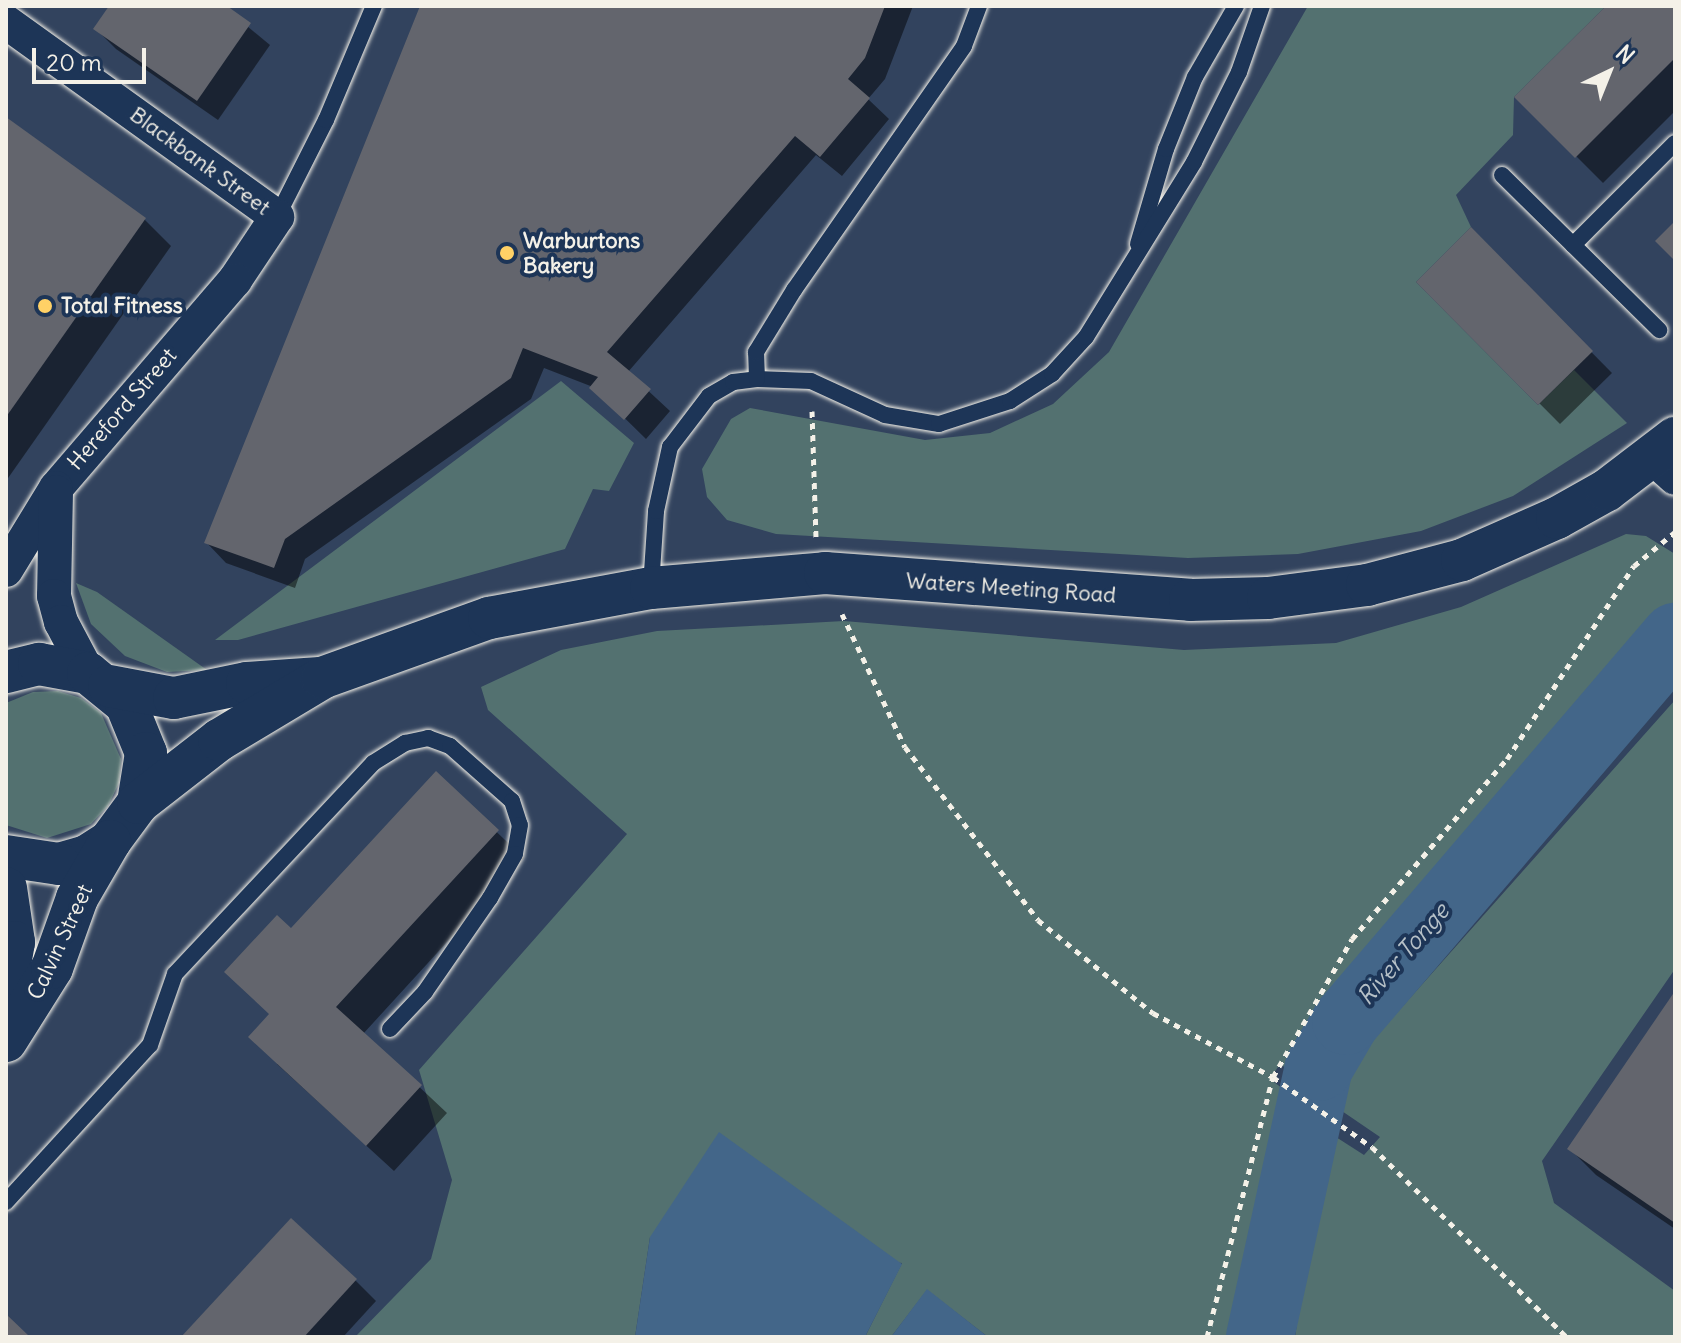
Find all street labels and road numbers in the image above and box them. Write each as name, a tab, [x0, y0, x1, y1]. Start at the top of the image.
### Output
street label: Blackbank Street	[125, 101, 275, 221]
street label: Hereford Street	[62, 343, 182, 475]
street label: Waters Meeting Road	[905, 567, 1117, 609]
street label: Calvin Street	[22, 880, 98, 1004]

